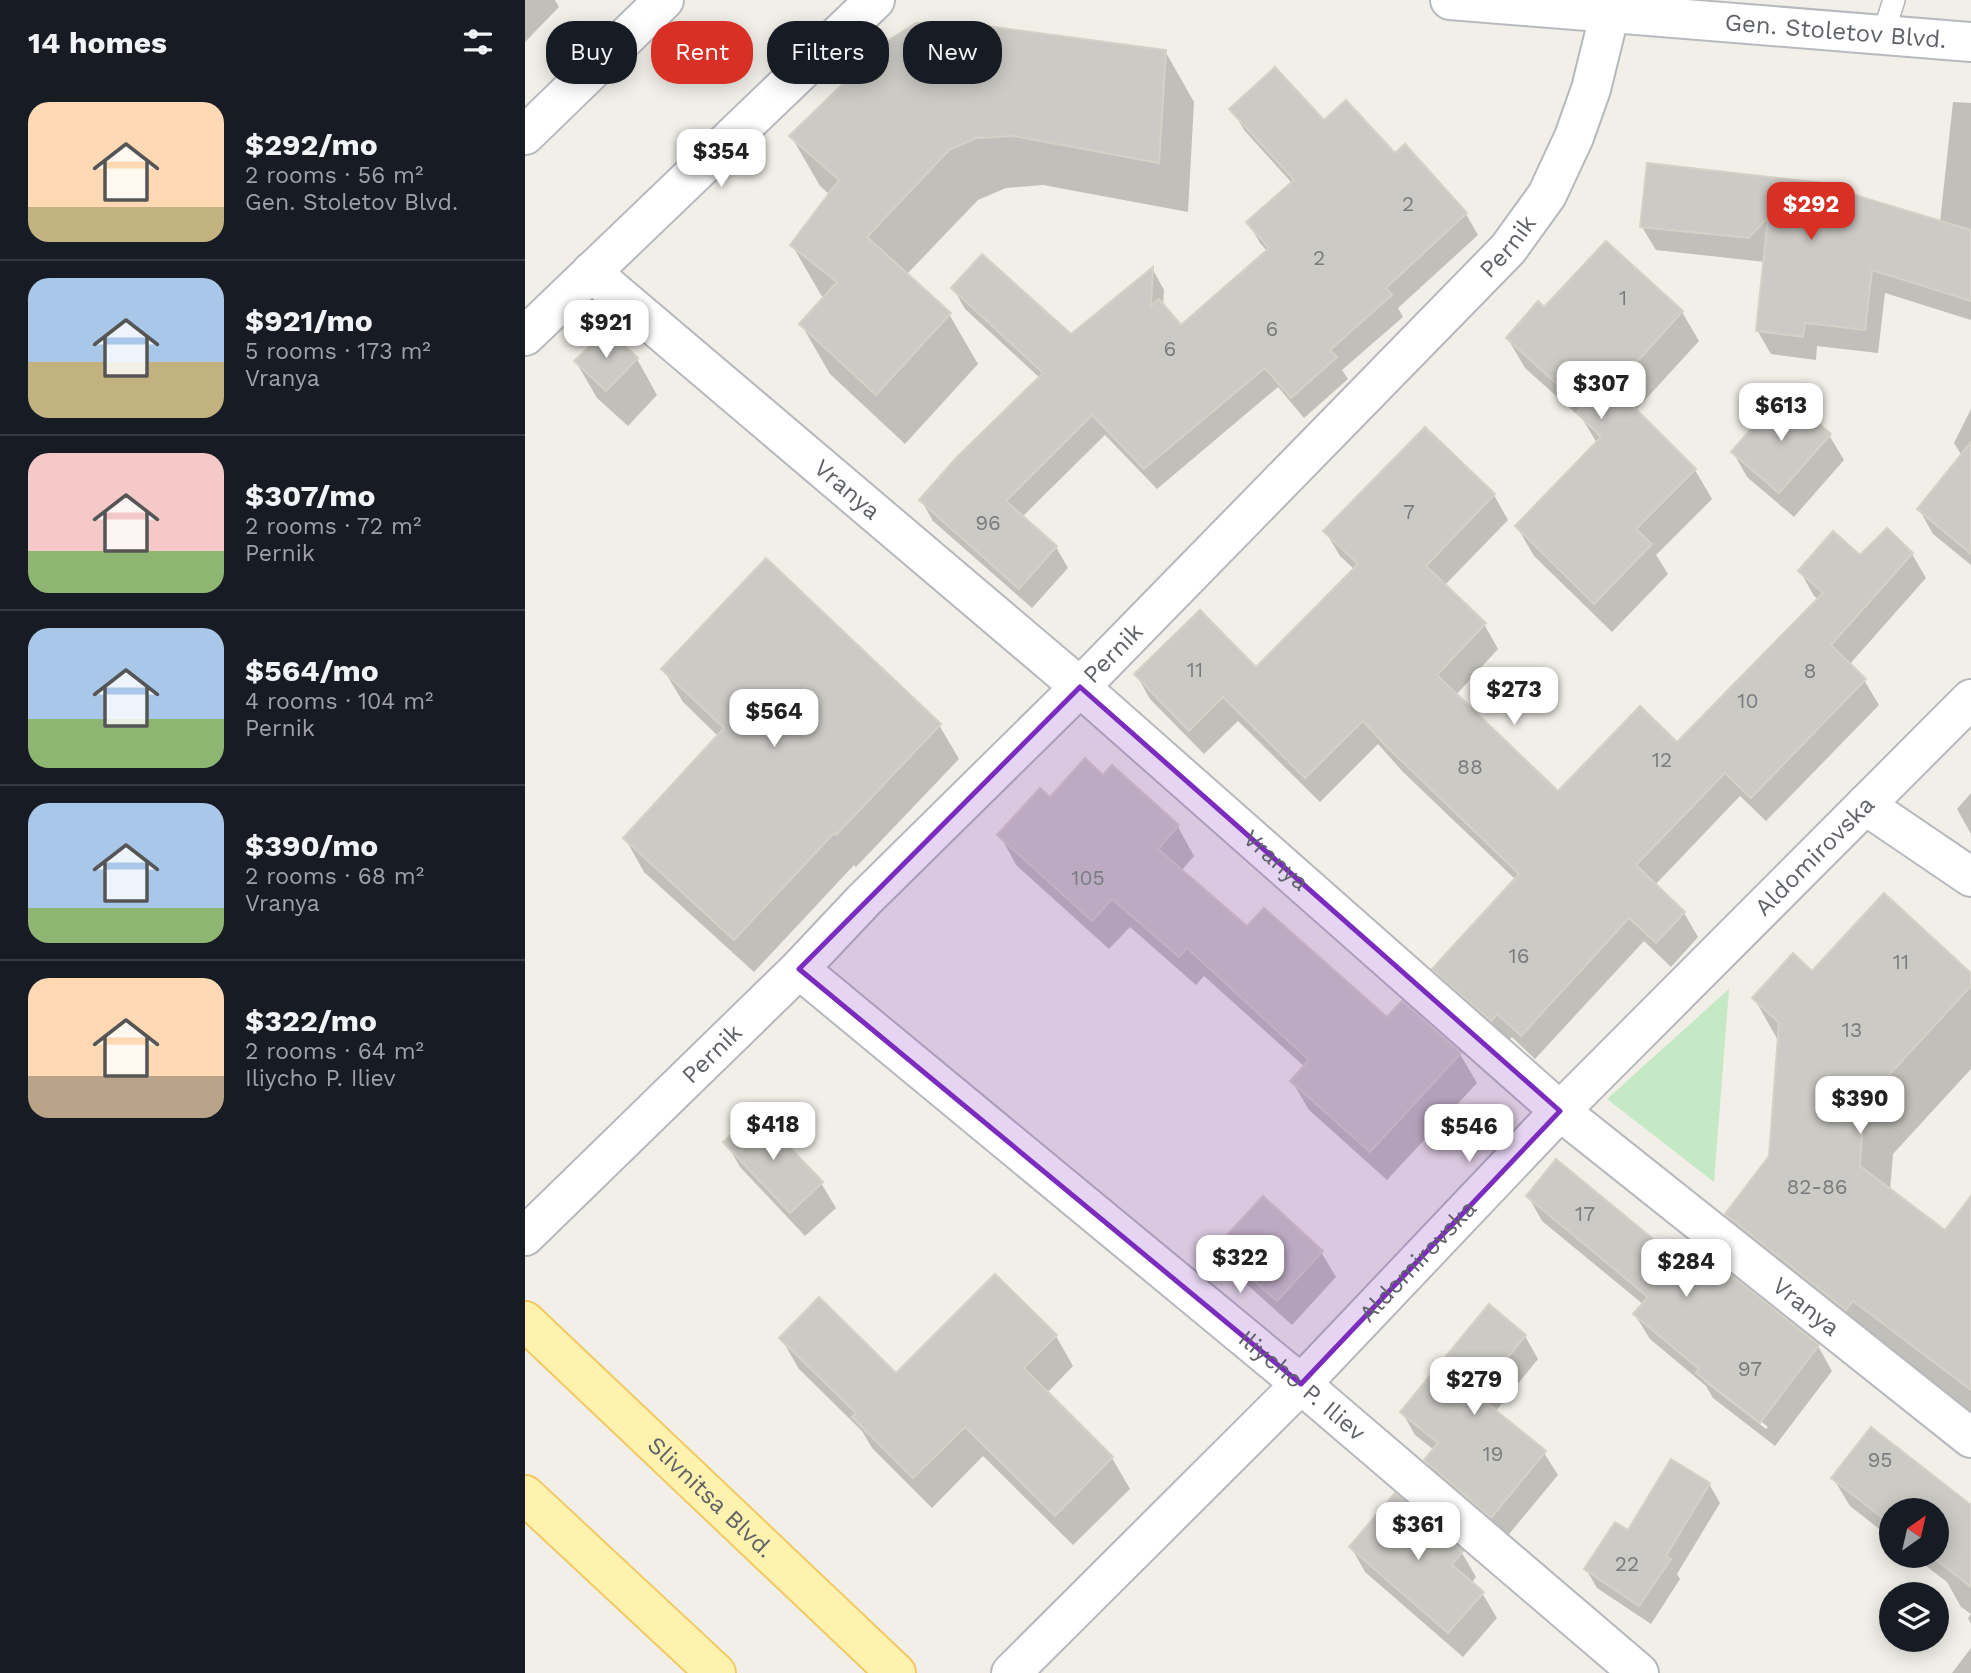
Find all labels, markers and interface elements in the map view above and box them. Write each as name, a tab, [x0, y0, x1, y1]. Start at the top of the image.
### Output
street label: Gen. Stoletov Blvd.	[1724, 8, 1948, 54]
chip: Buy	[546, 21, 637, 84]
chip: Rent	[651, 21, 753, 84]
chip: Filters	[767, 21, 889, 84]
chip: New	[903, 21, 1002, 84]
icon: filters	[459, 23, 497, 61]
text: 14 homes	[28, 25, 167, 60]
text: $292/mo	[245, 127, 378, 162]
icon: home	[84, 130, 168, 214]
pin: $354	[680, 130, 762, 189]
text: $354	[693, 138, 749, 165]
text: 2 rooms · 56 m²	[245, 162, 423, 189]
pin: $292	[1770, 182, 1852, 242]
text: Gen. Stoletov Blvd.	[245, 189, 458, 216]
house number: 2	[1402, 191, 1414, 216]
text: $292	[1783, 191, 1839, 218]
street label: Pernik	[1474, 209, 1542, 284]
house number: 2	[1313, 245, 1325, 270]
house number: 1	[1619, 285, 1627, 310]
pin: $921	[565, 300, 647, 360]
text: $921/mo	[245, 303, 373, 338]
icon: home	[84, 306, 168, 390]
text: $921	[580, 309, 632, 336]
house number: 6	[1266, 316, 1278, 341]
house number: 6	[1164, 336, 1176, 361]
text: 5 rooms · 173 m²	[245, 338, 431, 365]
pin: $307	[1560, 362, 1642, 421]
text: Vranya	[245, 365, 320, 392]
text: $307	[1573, 370, 1629, 397]
pin: $613	[1740, 384, 1822, 443]
text: $613	[1755, 392, 1807, 419]
street label: Vranya	[808, 454, 886, 525]
text: $307/mo	[245, 478, 375, 513]
icon: home	[84, 481, 168, 565]
house number: 7	[1403, 499, 1415, 524]
house number: 96	[975, 510, 1001, 535]
text: 2 rooms · 72 m²	[245, 513, 421, 540]
text: Pernik	[245, 540, 315, 567]
street label: Pernik	[1078, 617, 1149, 689]
text: $564/mo	[245, 653, 379, 688]
icon: home	[84, 656, 168, 740]
house number: 11	[1187, 657, 1203, 682]
house number: 8	[1804, 658, 1816, 683]
pin: $273	[1473, 668, 1555, 727]
text: $273	[1486, 676, 1542, 703]
text: 4 rooms · 104 m²	[245, 688, 433, 715]
house number: 10	[1737, 688, 1759, 713]
pin: $564	[733, 690, 815, 749]
text: $564	[745, 698, 803, 725]
text: Pernik	[245, 715, 315, 742]
house number: 12	[1652, 747, 1672, 772]
house number: 88	[1457, 754, 1483, 779]
street label: Aldomirovska	[1749, 790, 1880, 922]
street label: Vranya	[1238, 824, 1315, 897]
text: $390/mo	[245, 828, 378, 863]
icon: home	[84, 831, 168, 915]
text: 2 rooms · 68 m²	[245, 863, 424, 890]
house number: 105	[1071, 865, 1105, 890]
text: Vranya	[245, 890, 320, 917]
house number: 16	[1509, 943, 1529, 968]
house number: 11	[1893, 949, 1909, 974]
text: $322/mo	[245, 1003, 377, 1038]
icon: home	[84, 1006, 168, 1090]
house number: 13	[1842, 1017, 1862, 1042]
street label: Pernik	[676, 1018, 748, 1089]
text: 2 rooms · 64 m²	[245, 1038, 424, 1065]
text: Iliycho P. Iliev	[245, 1065, 395, 1092]
pin: $390	[1819, 1076, 1901, 1136]
text: $390	[1831, 1085, 1889, 1112]
pin: $418	[732, 1102, 814, 1162]
pin: $546	[1428, 1104, 1510, 1164]
text: $418	[746, 1111, 800, 1138]
text: $546	[1440, 1113, 1498, 1140]
house number: 82-86	[1786, 1174, 1848, 1199]
street label: Aldomirovska	[1353, 1194, 1482, 1328]
house number: 17	[1575, 1201, 1595, 1226]
pin: $322	[1199, 1236, 1281, 1295]
pin: $284	[1645, 1240, 1727, 1299]
text: $322	[1212, 1244, 1268, 1271]
text: $284	[1657, 1248, 1715, 1275]
street label: Vranya	[1767, 1271, 1845, 1342]
street label: Iliycho P. Iliev	[1233, 1324, 1371, 1447]
house number: 97	[1738, 1356, 1762, 1381]
pin: $279	[1433, 1358, 1515, 1417]
text: $279	[1446, 1366, 1502, 1393]
street label: Slivnitsa Blvd.	[642, 1431, 780, 1564]
house number: 19	[1482, 1441, 1504, 1466]
house number: 95	[1867, 1447, 1893, 1472]
north arrow	[1879, 1498, 1949, 1568]
map controls	[1879, 1498, 1949, 1652]
pin: $361	[1377, 1502, 1459, 1562]
text: $361	[1392, 1511, 1444, 1538]
house number: 22	[1615, 1551, 1639, 1576]
button: layers	[1879, 1582, 1949, 1652]

